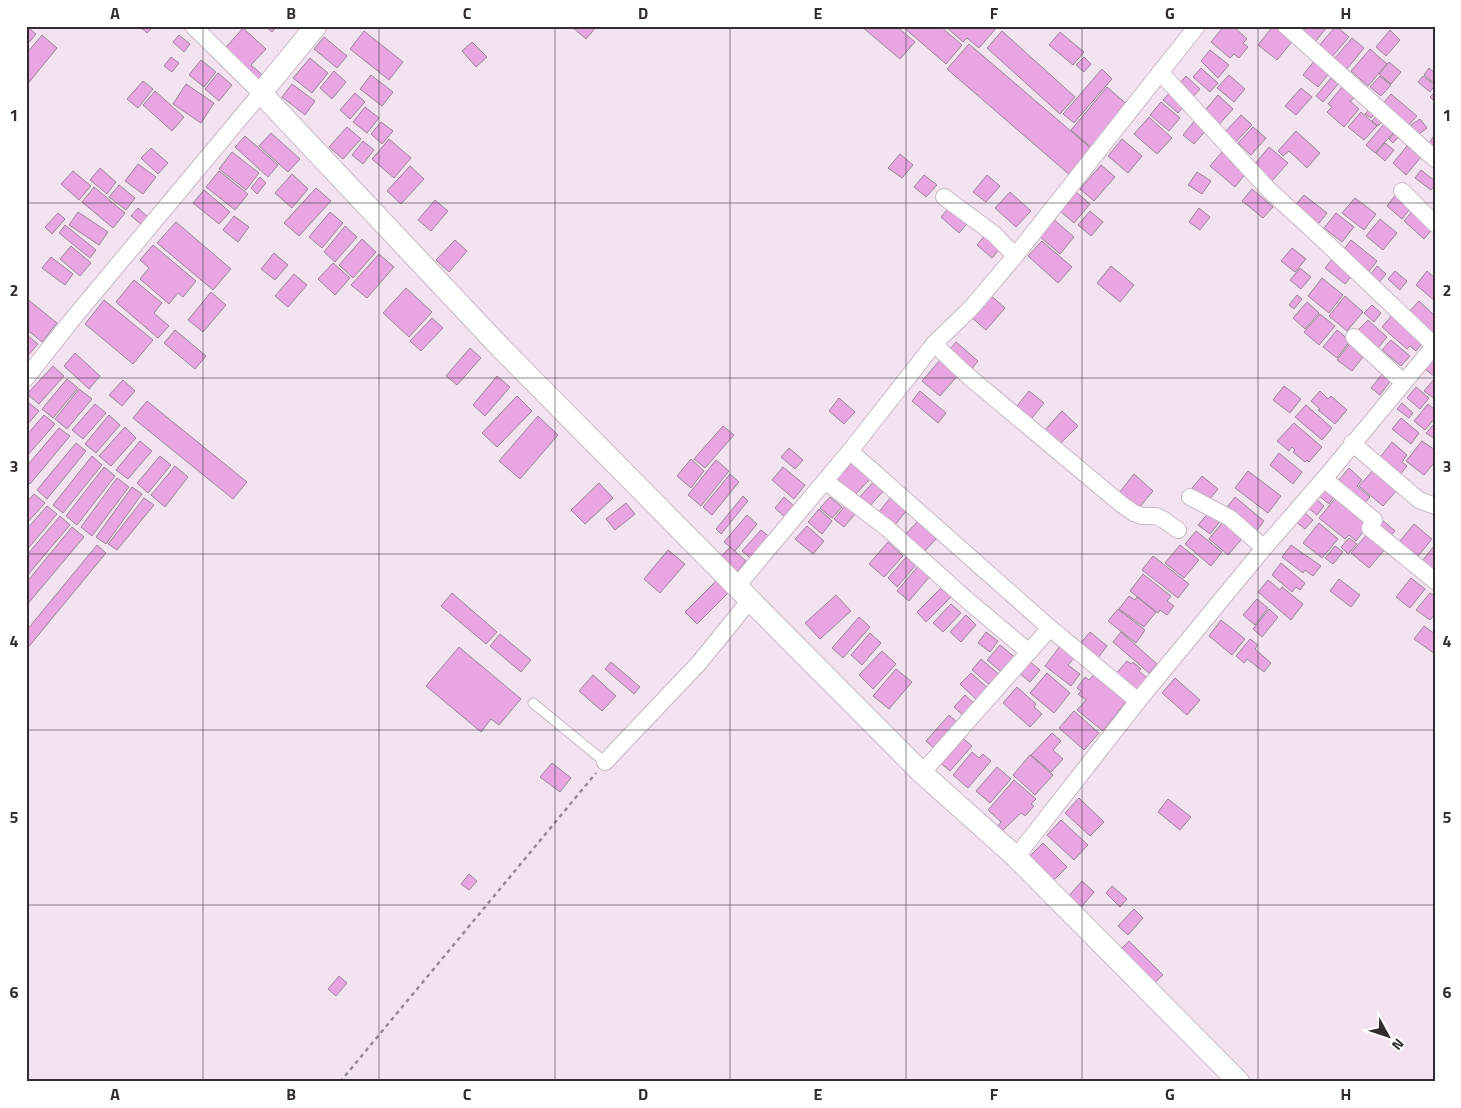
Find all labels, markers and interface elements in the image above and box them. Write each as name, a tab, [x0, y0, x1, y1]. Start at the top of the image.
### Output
text: A	[110, 1, 120, 25]
text: B	[286, 1, 296, 25]
text: C	[463, 1, 472, 25]
text: D	[638, 1, 648, 25]
text: E	[814, 1, 823, 25]
text: F	[990, 1, 999, 25]
text: G	[1165, 1, 1175, 25]
text: H	[1341, 1, 1351, 25]
text: 1	[10, 103, 18, 127]
text: 1	[1443, 103, 1451, 127]
text: 2	[10, 278, 18, 302]
text: 2	[1443, 278, 1451, 302]
text: 3	[10, 454, 18, 478]
text: 3	[1443, 454, 1451, 478]
text: 4	[10, 629, 19, 653]
text: 4	[1443, 629, 1452, 653]
text: 5	[10, 805, 19, 829]
text: 5	[1443, 805, 1452, 829]
text: 6	[10, 980, 19, 1004]
text: 6	[1443, 980, 1452, 1004]
north arrow	[1364, 1010, 1414, 1060]
text: N	[1387, 1034, 1410, 1055]
text: A	[110, 1082, 120, 1106]
text: B	[286, 1082, 296, 1106]
text: C	[463, 1082, 472, 1106]
text: D	[638, 1082, 648, 1106]
text: E	[814, 1082, 823, 1106]
text: F	[990, 1082, 999, 1106]
text: G	[1165, 1082, 1175, 1106]
text: H	[1341, 1082, 1351, 1106]

